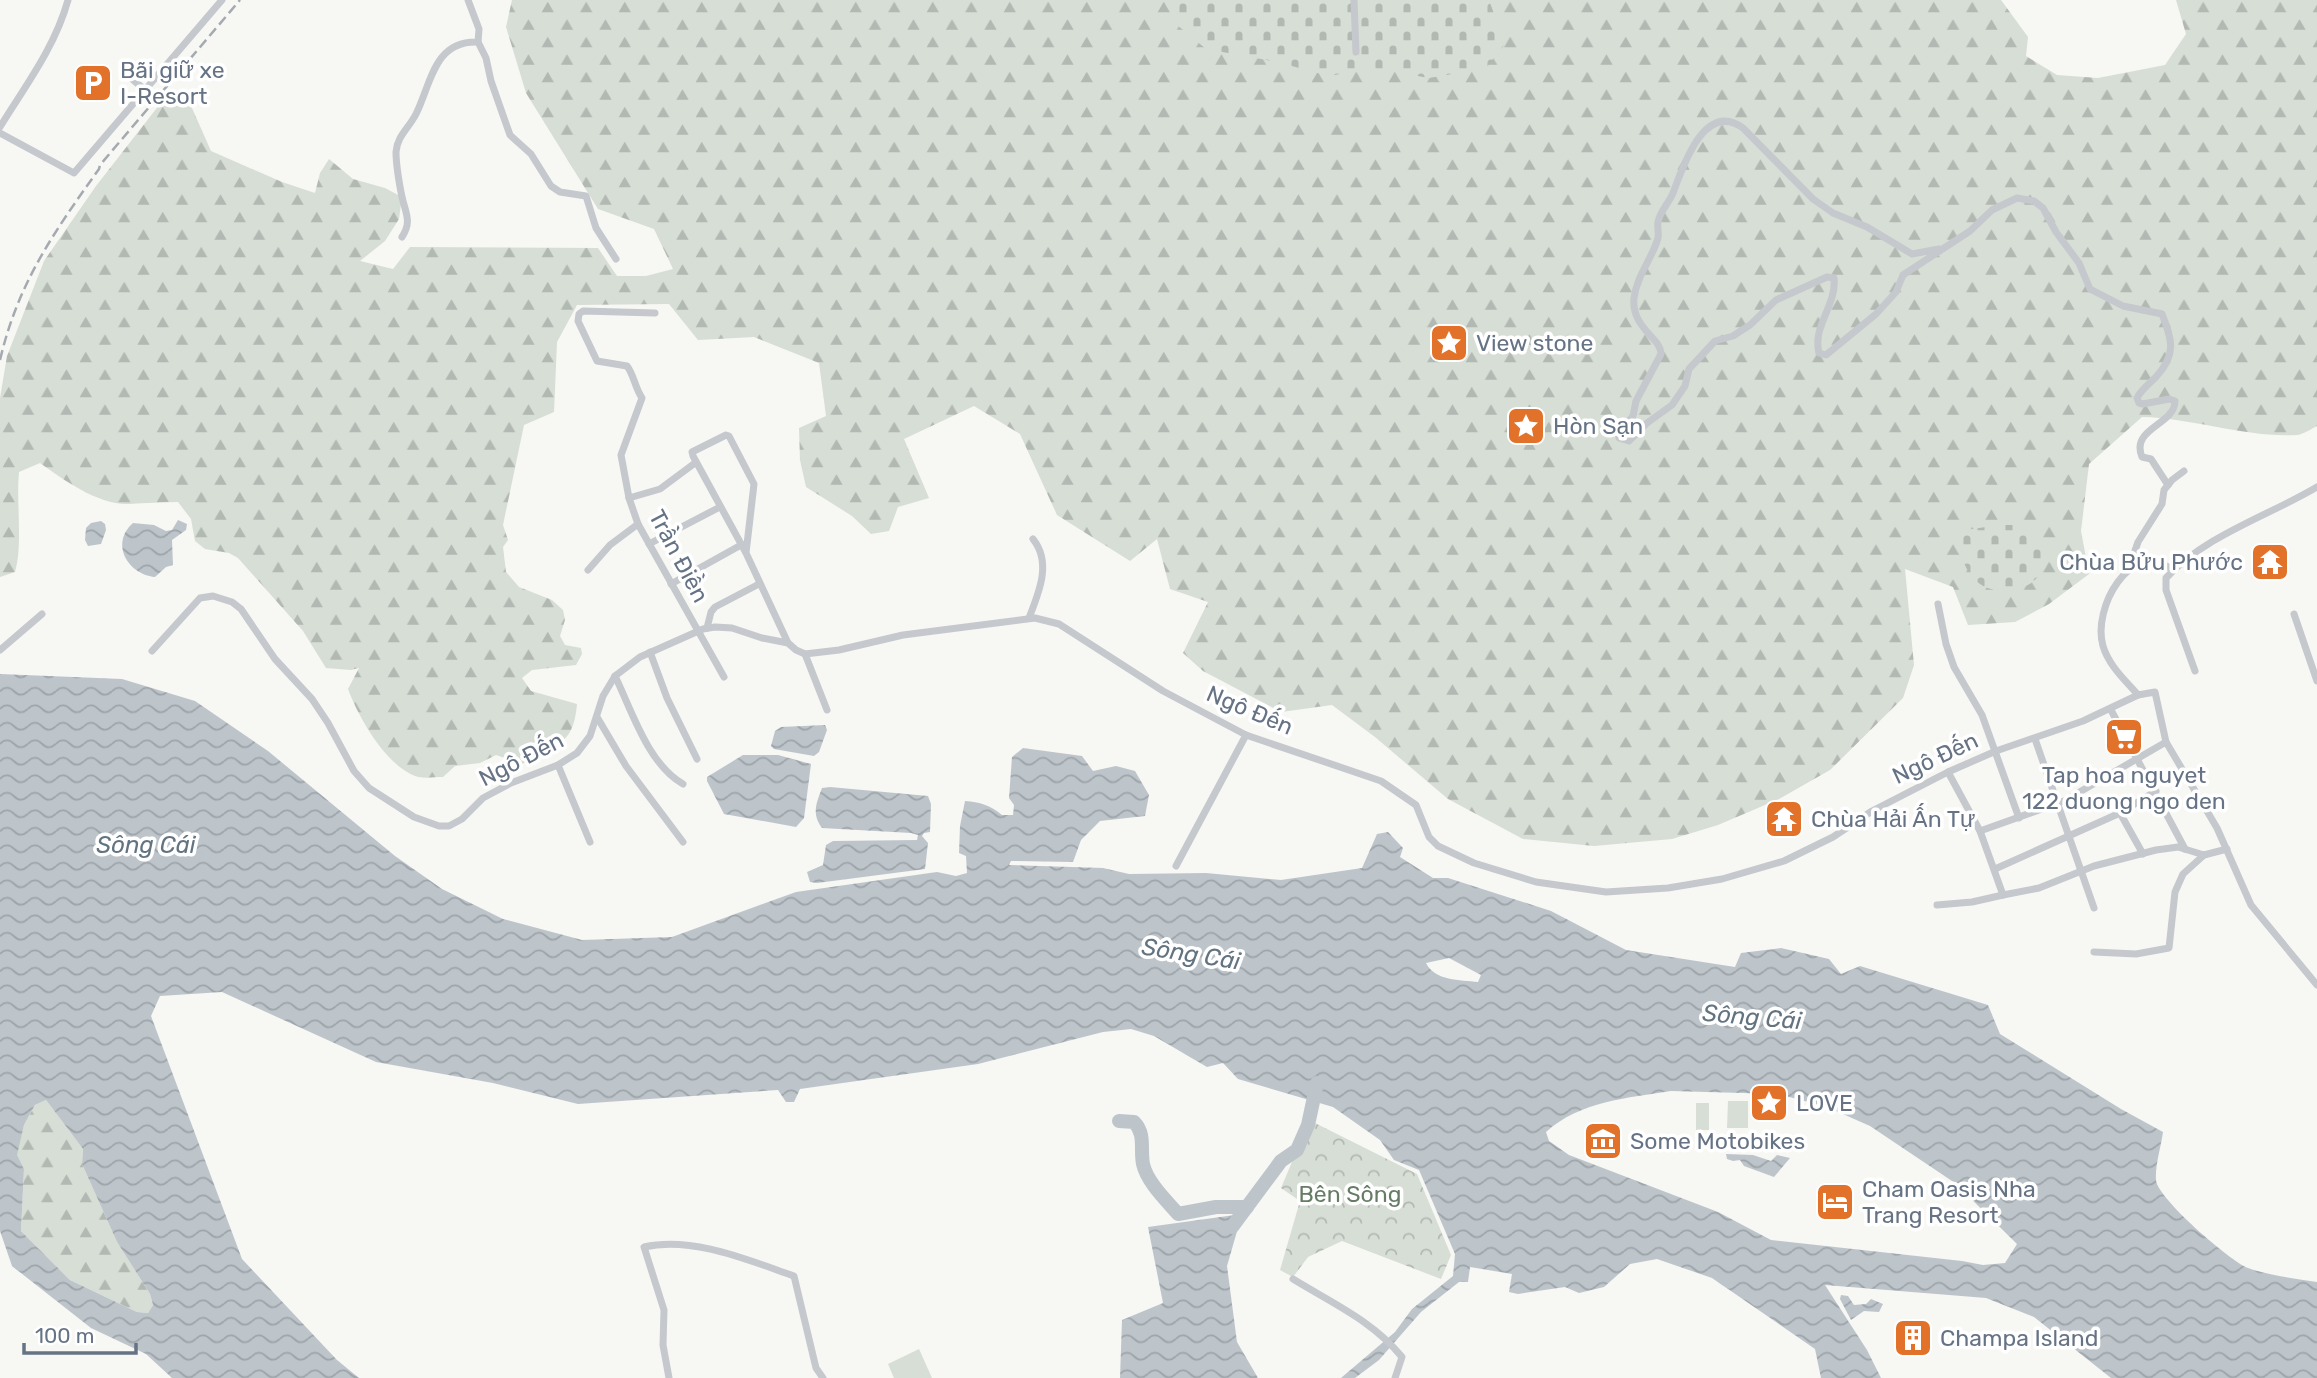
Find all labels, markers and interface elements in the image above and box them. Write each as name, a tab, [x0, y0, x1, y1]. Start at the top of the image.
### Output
place label: Bãi giữ xe I-Resort	[120, 56, 225, 110]
parking icon: Bãi giữ xe I-Resort	[72, 62, 114, 104]
place icon: View stone	[1428, 322, 1470, 364]
place label: View stone	[1476, 329, 1593, 357]
place icon: Hòn Sạn	[1505, 405, 1547, 447]
place label: Hòn Sạn	[1553, 412, 1643, 440]
street label: Trần Điền	[643, 505, 715, 607]
temple icon: Chùa Bửu Phước	[2249, 541, 2291, 583]
place label: Chùa Bửu Phước	[2059, 548, 2243, 576]
street label: Ngô Đến	[1202, 679, 1298, 741]
supermarket icon: Tap hoa nguyet 122 duong ngo den	[2103, 716, 2145, 758]
street label: Ngô Đến	[474, 726, 568, 792]
street label: Ngô Đến	[1888, 726, 1982, 790]
place label: Tap hoa nguyet 122 duong ngo den	[2022, 761, 2226, 815]
temple icon: Chùa Hải Ấn Tự	[1763, 798, 1805, 840]
place label: Chùa Hải Ấn Tự	[1811, 803, 1975, 833]
water label: Sông Cái	[96, 831, 197, 859]
water label: Sông Cái	[1140, 932, 1243, 976]
water label: Sông Cái	[1701, 999, 1804, 1035]
place icon: LOVE	[1748, 1082, 1790, 1124]
place label: LOVE	[1796, 1089, 1853, 1117]
museum icon: Some Motobikes	[1582, 1120, 1624, 1162]
place label: Some Motobikes	[1630, 1127, 1805, 1155]
place label: Cham Oasis Nha Trang Resort	[1862, 1175, 2036, 1229]
park label: Bên Sông	[1299, 1180, 1402, 1208]
hotel icon: Cham Oasis Nha Trang Resort	[1814, 1181, 1856, 1223]
scale bar	[24, 1312, 136, 1356]
building icon: Champa Island	[1892, 1317, 1934, 1359]
text: 100 m	[35, 1323, 94, 1348]
place label: Champa Island	[1940, 1324, 2098, 1352]

